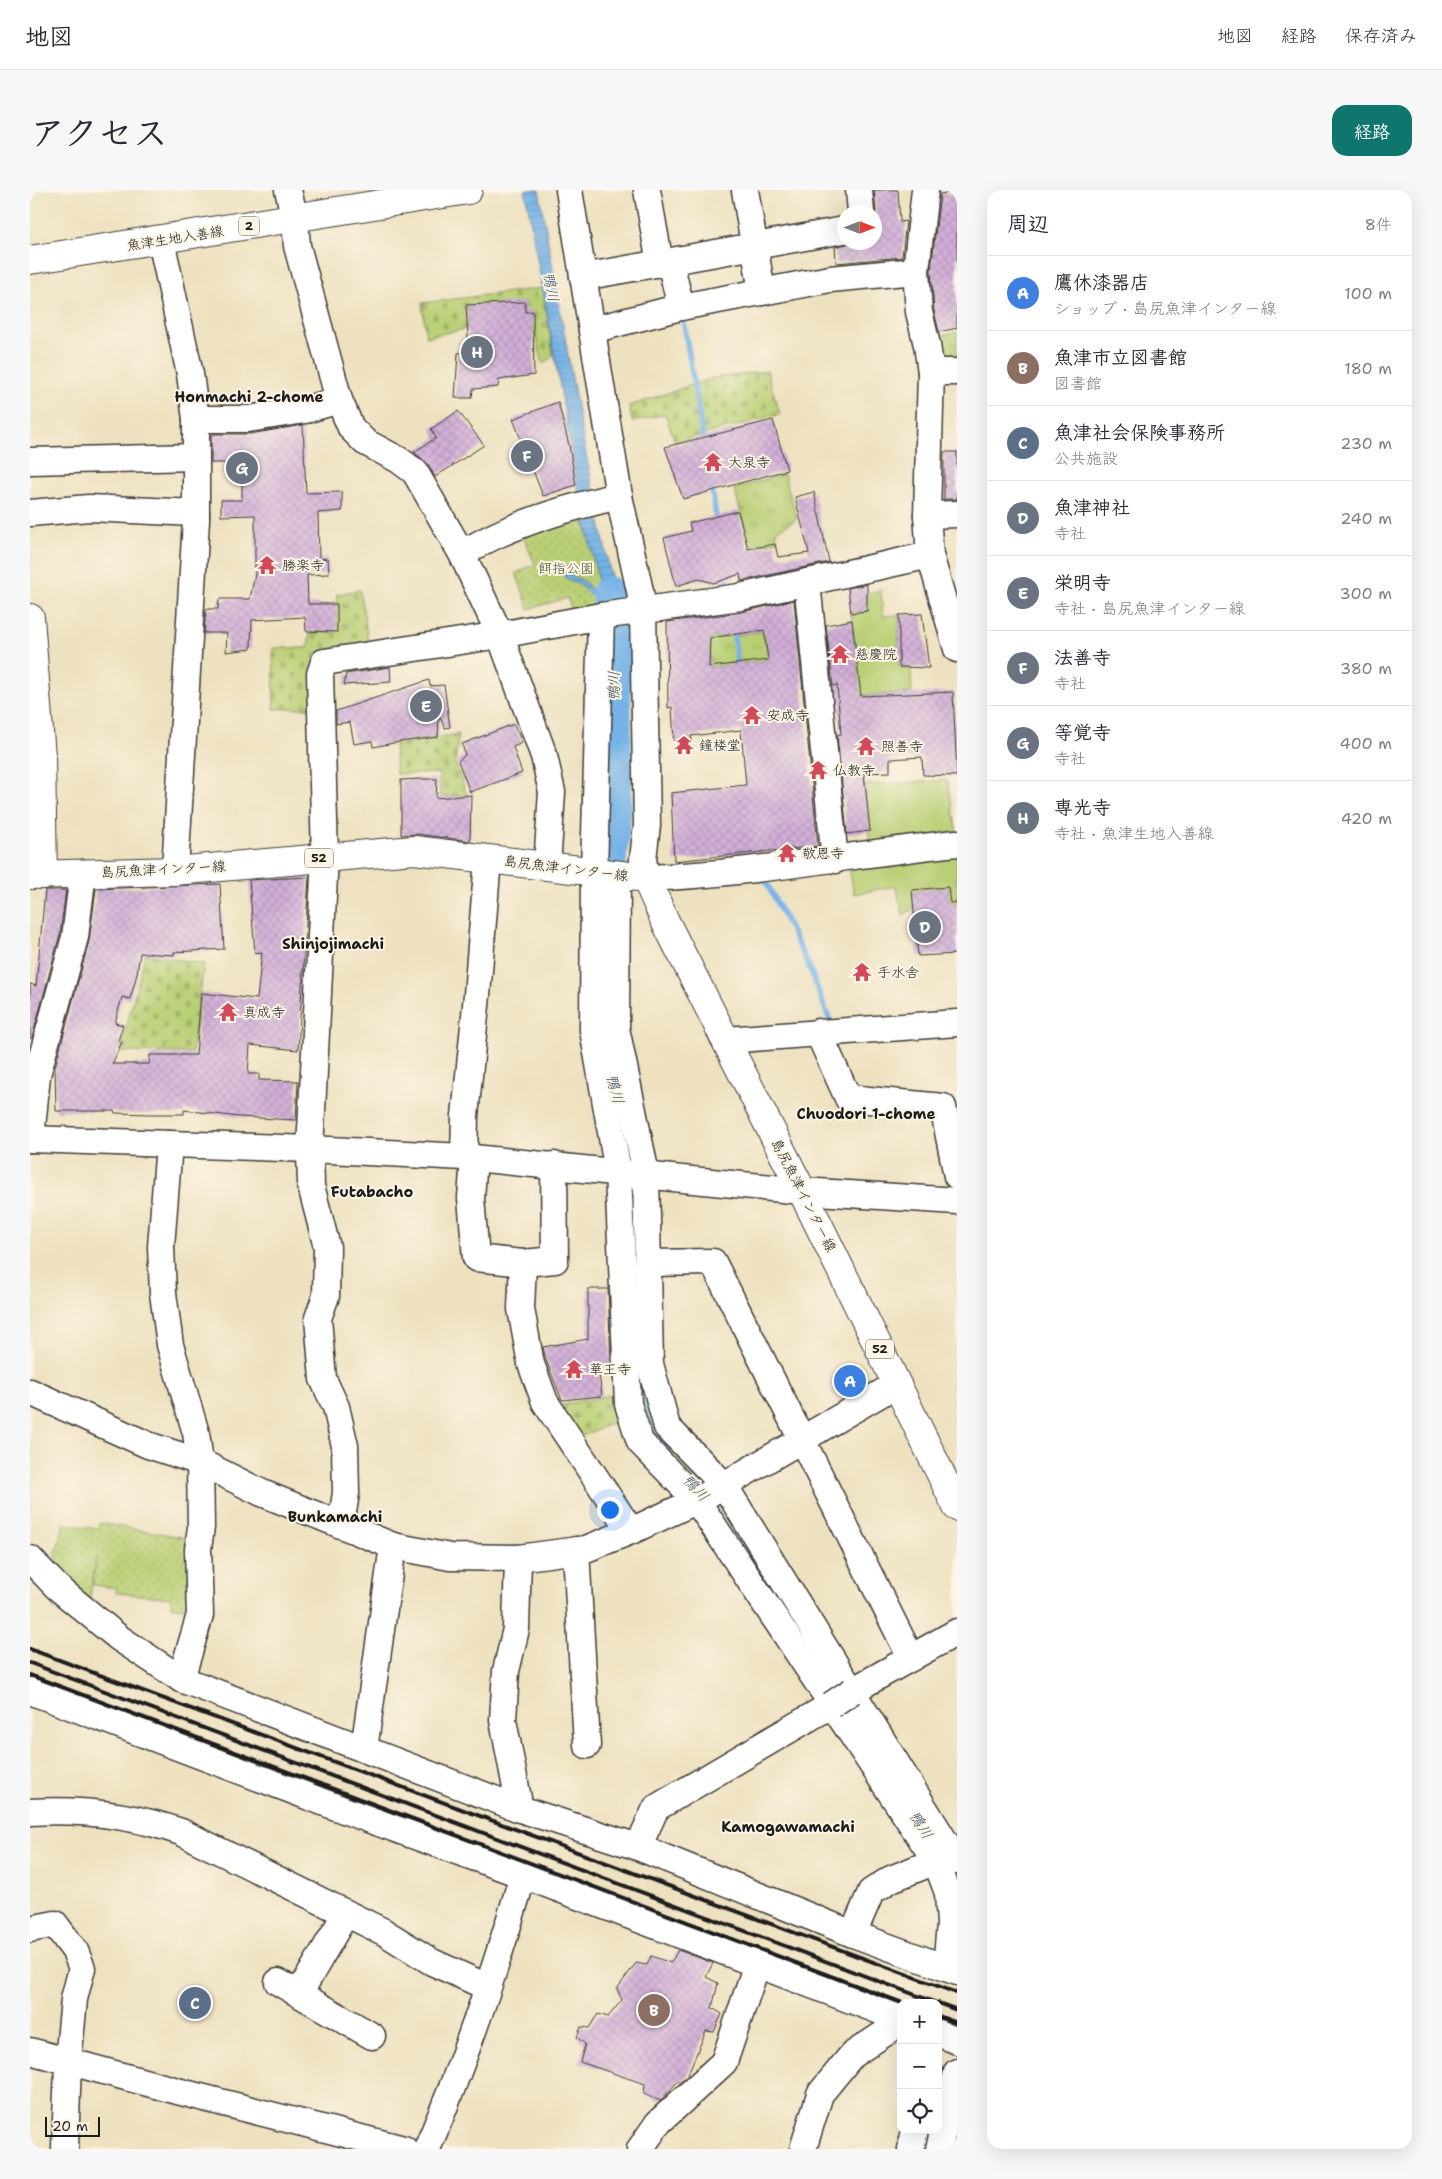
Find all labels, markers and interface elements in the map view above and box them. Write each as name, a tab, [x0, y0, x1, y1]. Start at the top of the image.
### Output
text: 地図	[25, 21, 73, 53]
text: 地図	[1217, 24, 1253, 48]
text: 経路	[1281, 24, 1317, 48]
text: 保存済み	[1345, 24, 1417, 48]
button: 経路	[1332, 105, 1412, 156]
text: アクセス	[30, 109, 168, 156]
north arrow	[837, 205, 882, 250]
text: 周辺	[1007, 210, 1049, 238]
text: 8件	[1365, 214, 1392, 235]
road number: 2	[239, 217, 259, 236]
street label: 魚津生地入善線	[125, 221, 225, 255]
water label: 鴨川	[538, 270, 564, 304]
text: 鷹休漆器店	[1054, 270, 1149, 295]
text: A	[1017, 283, 1029, 304]
text: 100 m	[1344, 283, 1392, 304]
text: ショップ · 島尻魚津インター線	[1054, 298, 1276, 319]
pin: H	[461, 333, 493, 371]
text: 魚津市立図書館	[1054, 345, 1187, 370]
text: B	[1018, 358, 1028, 379]
text: 180 m	[1344, 358, 1392, 379]
text: 図書館	[1054, 373, 1102, 394]
district label: Honmachi 2-chome	[175, 387, 323, 407]
text: 魚津社会保険事務所	[1054, 420, 1225, 445]
text: C	[1018, 433, 1028, 454]
text: 230 m	[1340, 433, 1392, 454]
pin: F	[511, 437, 543, 475]
text: 公共施設	[1054, 448, 1118, 469]
pin: G	[226, 449, 258, 487]
temple icon: 大泉寺	[702, 451, 724, 473]
place label: 大泉寺	[728, 453, 770, 471]
text: 魚津神社	[1054, 495, 1130, 520]
text: D	[1017, 508, 1029, 529]
text: 240 m	[1340, 508, 1392, 529]
text: 寺社	[1054, 523, 1086, 544]
temple icon: 勝楽寺	[256, 554, 278, 576]
place label: 勝楽寺	[282, 556, 324, 574]
park label: 餌指公園	[538, 559, 594, 577]
text: 栄明寺	[1054, 570, 1111, 595]
text: E	[1018, 583, 1028, 604]
text: 300 m	[1340, 583, 1392, 604]
text: 寺社 · 島尻魚津インター線	[1054, 598, 1245, 619]
temple icon: 慈慶院	[829, 643, 851, 665]
place label: 慈慶院	[855, 645, 897, 663]
text: 法善寺	[1054, 645, 1111, 670]
text: F	[1018, 658, 1028, 679]
text: 380 m	[1340, 658, 1392, 679]
water label: 鴨川	[604, 671, 624, 701]
text: 寺社	[1054, 673, 1086, 694]
pin: E	[410, 687, 442, 725]
temple icon: 安成寺	[741, 704, 763, 726]
place label: 安成寺	[767, 706, 809, 724]
text: 等覚寺	[1054, 720, 1111, 745]
text: G	[1017, 733, 1029, 754]
text: 400 m	[1339, 733, 1392, 754]
temple icon: 鐘楼堂	[673, 734, 695, 756]
temple icon: 照善寺	[855, 735, 877, 757]
place label: 鐘楼堂	[699, 736, 741, 754]
place label: 照善寺	[881, 737, 923, 755]
text: 寺社	[1054, 748, 1086, 769]
temple icon: 仏教寺	[807, 759, 829, 781]
place label: 仏教寺	[833, 761, 875, 779]
text: 専光寺	[1054, 795, 1111, 820]
text: H	[1017, 808, 1029, 829]
text: 420 m	[1341, 808, 1392, 829]
text: 寺社 · 魚津生地入善線	[1054, 823, 1213, 844]
temple icon: 敬恩寺	[776, 842, 798, 864]
place label: 敬恩寺	[802, 844, 844, 862]
road number: 52	[305, 848, 333, 868]
street label: 島尻魚津インター線	[503, 851, 629, 885]
street label: 島尻魚津インター線	[100, 857, 226, 881]
pin: D	[909, 908, 941, 946]
district label: Shinjojimachi	[282, 934, 384, 954]
temple icon: 手水舎	[851, 961, 873, 983]
place label: 手水舎	[877, 963, 919, 981]
temple icon: 真成寺	[217, 1001, 239, 1023]
place label: 真成寺	[243, 1003, 285, 1021]
water label: 鴨川	[602, 1072, 628, 1106]
district label: Chuodori 1-chome	[797, 1104, 935, 1124]
street label: 島尻魚津インター線	[768, 1135, 840, 1255]
district label: Futabacho	[331, 1182, 413, 1202]
road number: 52	[866, 1340, 894, 1358]
temple icon: 華王寺	[563, 1358, 585, 1380]
place label: 華王寺	[589, 1360, 631, 1378]
pin: A	[834, 1362, 866, 1400]
water label: 鴨川	[678, 1470, 714, 1506]
your location	[597, 1497, 623, 1523]
district label: Bunkamachi	[288, 1507, 382, 1527]
water label: 鴨川	[904, 1807, 938, 1843]
district label: Kamogawamachi	[721, 1817, 855, 1837]
pin: C	[179, 1984, 211, 2022]
pin: B	[638, 1991, 670, 2029]
map controls	[897, 1999, 942, 2134]
button: +	[897, 1999, 942, 2044]
button: −	[897, 2044, 942, 2089]
button: locate	[897, 2089, 942, 2134]
scale bar	[45, 2114, 100, 2137]
text: 20 m	[52, 2117, 88, 2135]

